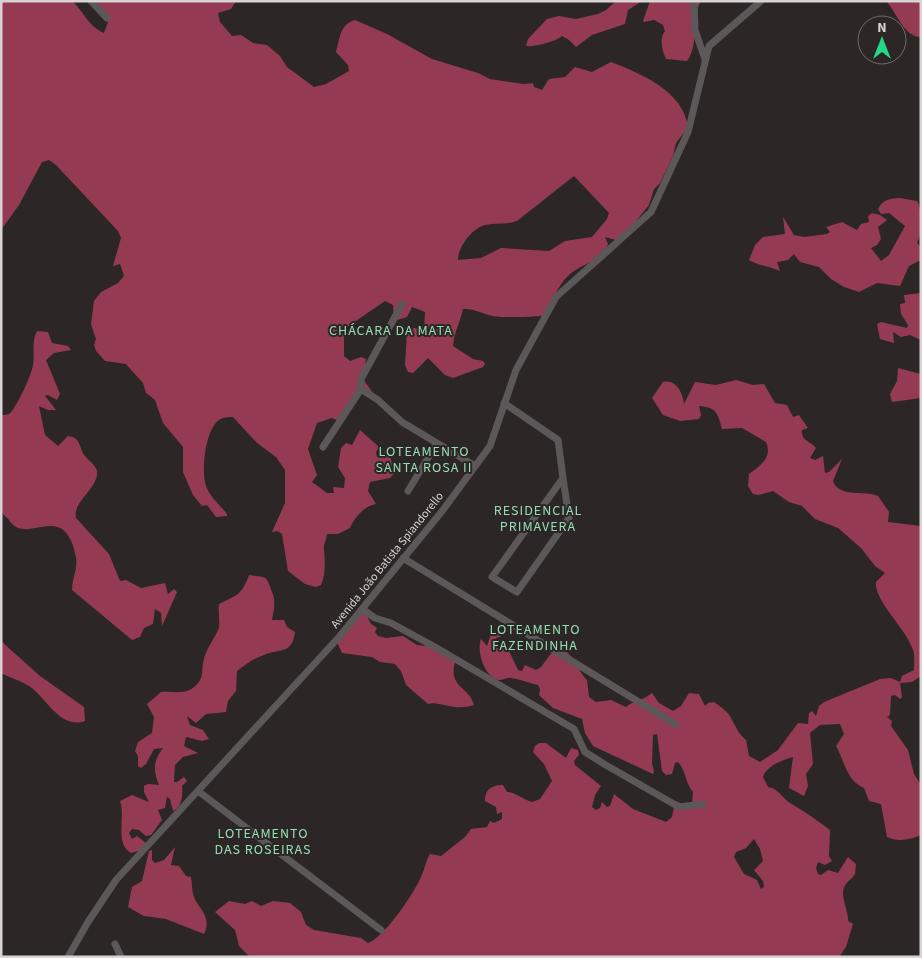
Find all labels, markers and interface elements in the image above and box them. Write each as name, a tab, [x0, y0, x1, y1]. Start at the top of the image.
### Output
north arrow	[857, 15, 907, 65]
text: N	[877, 18, 887, 38]
district label: CHÁCARA DA MATA	[329, 321, 453, 341]
district label: LOTEAMENTO SANTA ROSA II	[376, 442, 473, 478]
street label: Avenida João Batista Spiandorello	[327, 489, 448, 632]
district label: RESIDENCIAL PRIMAVERA	[494, 501, 582, 537]
district label: LOTEAMENTO FAZENDINHA	[490, 620, 580, 656]
district label: LOTEAMENTO DAS ROSEIRAS	[214, 824, 312, 860]

